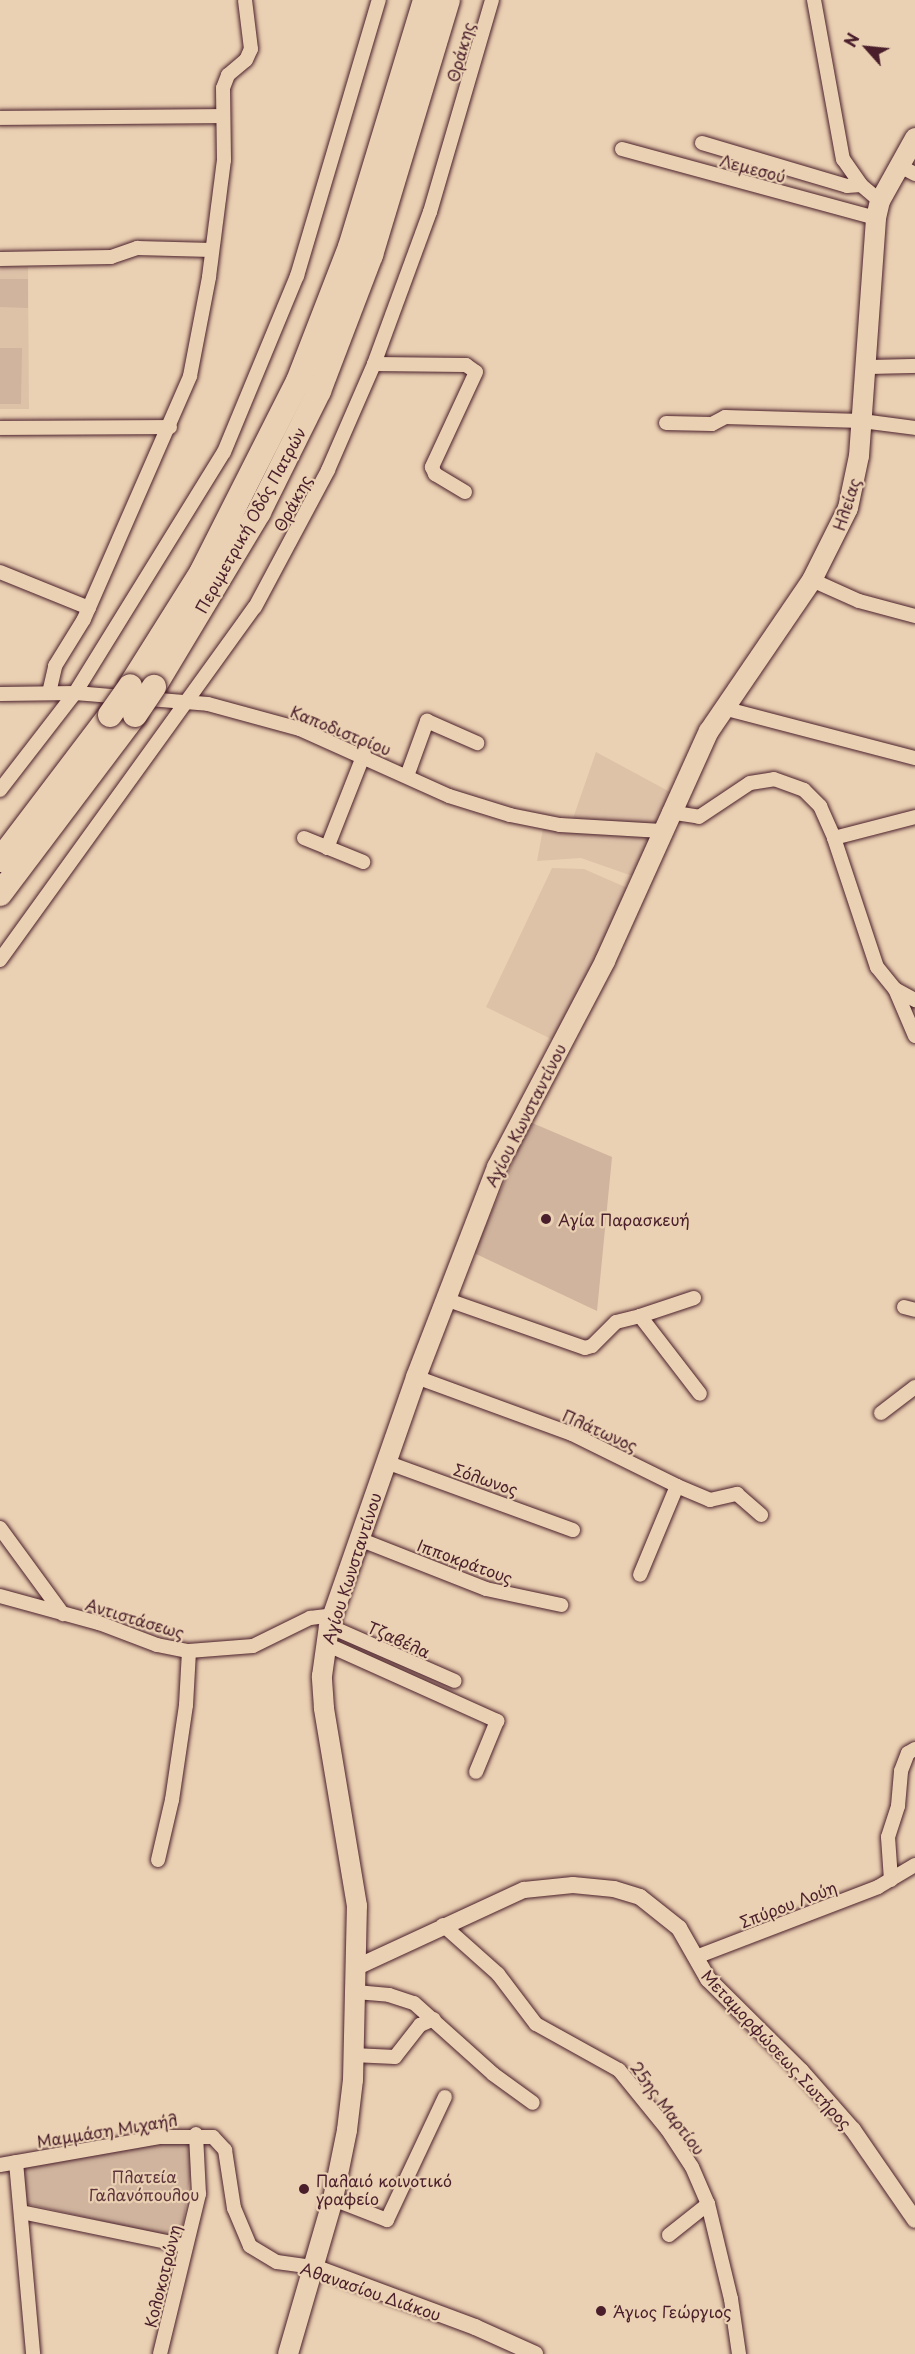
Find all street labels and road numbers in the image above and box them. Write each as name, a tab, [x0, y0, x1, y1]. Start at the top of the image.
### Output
street label: Θράκης	[442, 20, 478, 84]
street label: Λεμεσού	[718, 150, 788, 186]
street label: Περιμετρική Οδός Πατρών	[190, 423, 310, 617]
street label: Θράκης	[269, 471, 315, 535]
street label: Ηλείας	[829, 475, 863, 533]
street label: Καποδιστρίου	[288, 701, 394, 759]
street label: Αγίου Κωνσταντίνου	[481, 1040, 569, 1190]
street label: Πλάτωνος	[559, 1405, 641, 1455]
street label: Σόλωνος	[451, 1459, 521, 1499]
street label: Αγίου Κωνσταντίνου	[318, 1490, 384, 1646]
street label: Ιπποκράτους	[415, 1535, 515, 1587]
street label: Αντιστάσεως	[83, 1594, 187, 1642]
street label: Τζαβέλα	[365, 1617, 433, 1661]
street label: Σπύρου Λούη	[737, 1877, 839, 1931]
street label: Μεταμορφώσεως Σωτήρος	[698, 1966, 856, 2132]
street label: 25ης Μαρτίου	[627, 2058, 709, 2158]
street label: Μαμμάση Μιχαήλ	[35, 2109, 179, 2151]
street label: Κολοκοτρώνη	[140, 2223, 184, 2329]
street label: Αθανασίου Διάκου	[299, 2258, 443, 2324]

